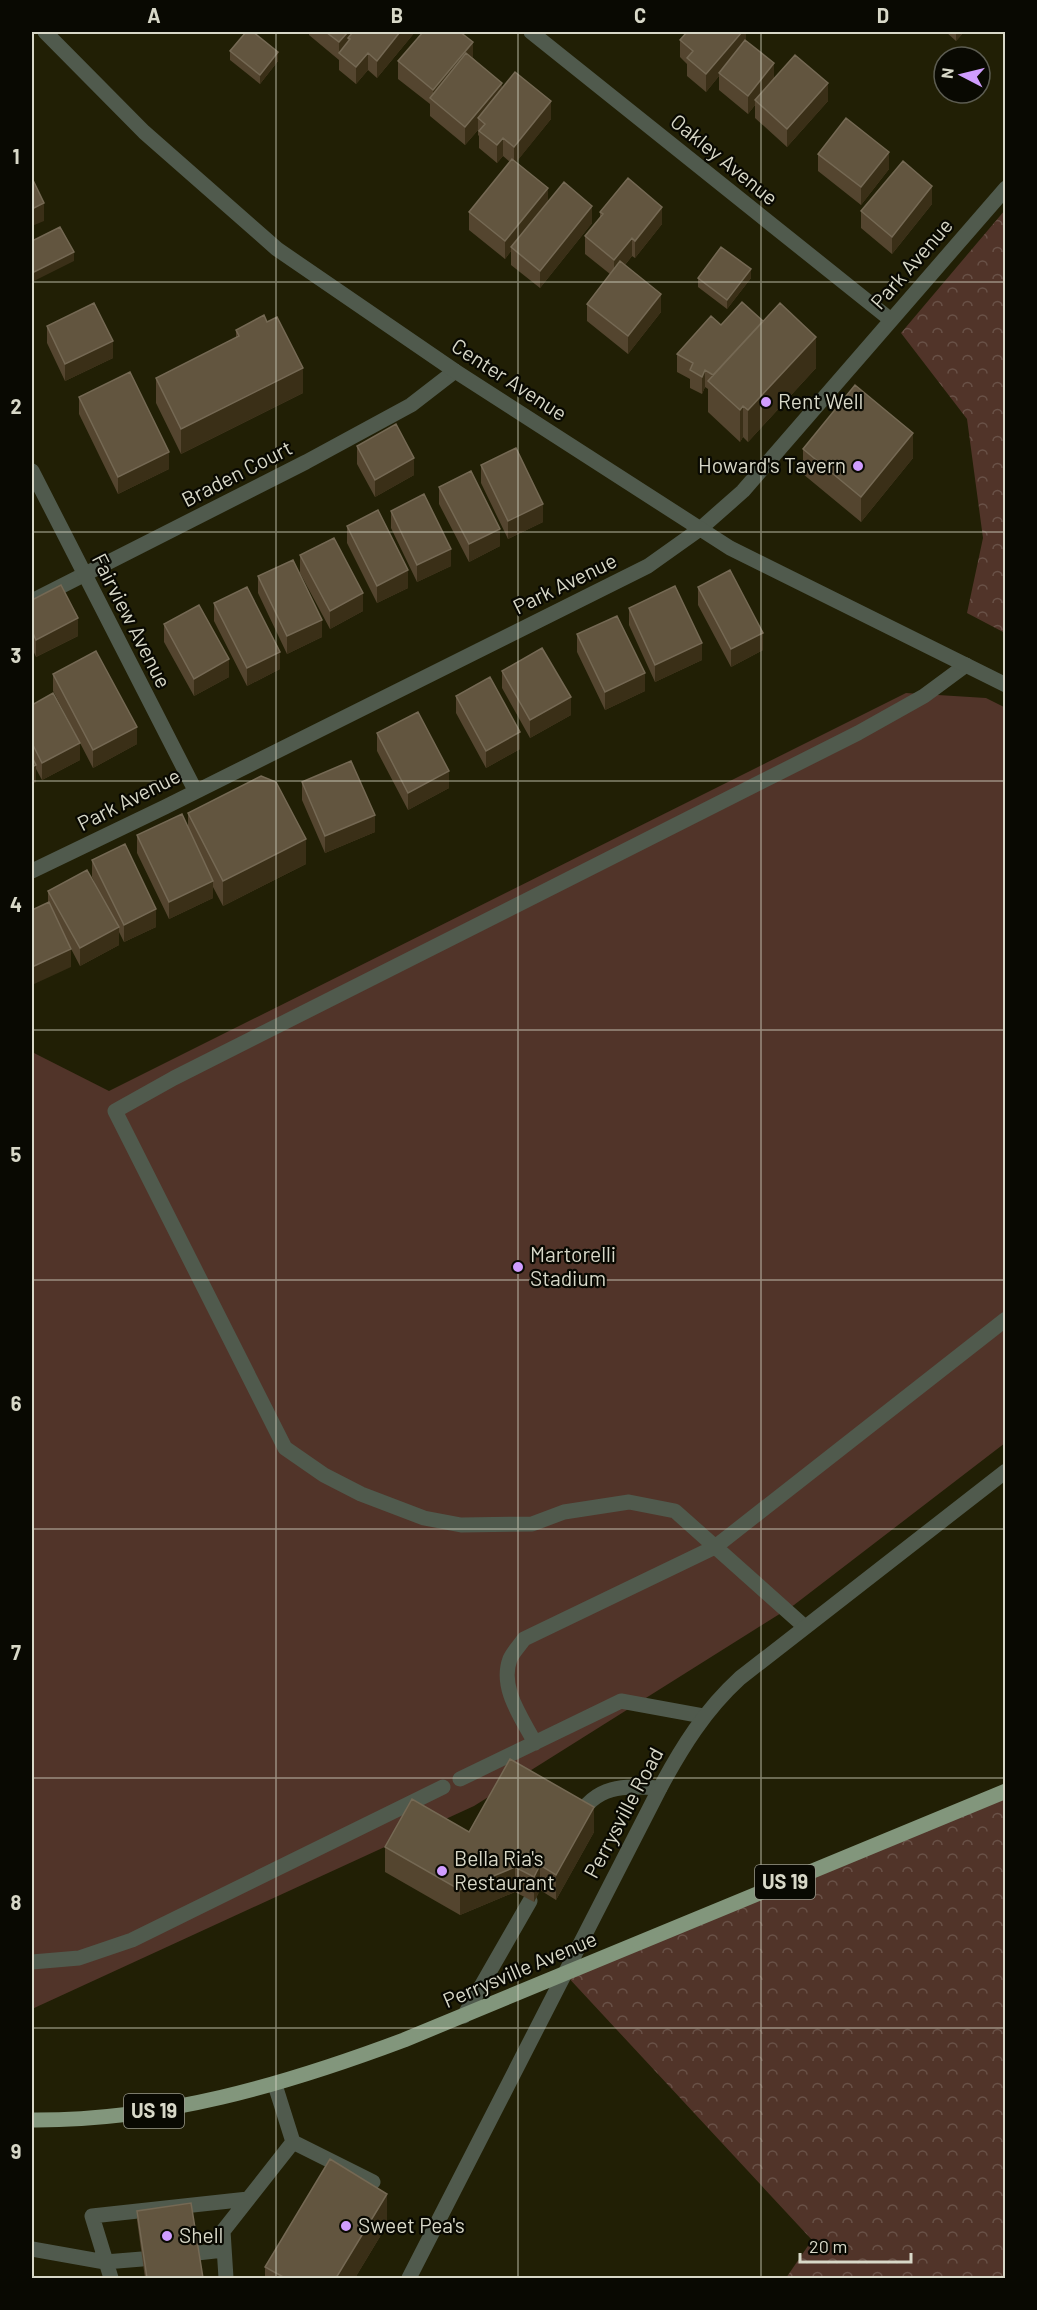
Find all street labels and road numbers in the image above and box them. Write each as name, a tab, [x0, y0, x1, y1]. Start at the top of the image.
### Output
street label: Oakley Avenue	[666, 108, 784, 210]
street label: Park Avenue	[865, 212, 957, 314]
street label: Center Avenue	[448, 332, 572, 425]
street label: Braden Court	[177, 434, 296, 511]
street label: Park Avenue	[508, 547, 620, 618]
street label: Fairview Avenue	[88, 549, 177, 692]
street label: Park Avenue	[73, 762, 184, 835]
street label: Perrysville Road	[578, 1743, 668, 1882]
road number: US 19	[755, 1865, 815, 1899]
street label: Perrysville Avenue	[439, 1925, 600, 2012]
road number: US 19	[124, 2094, 184, 2128]

